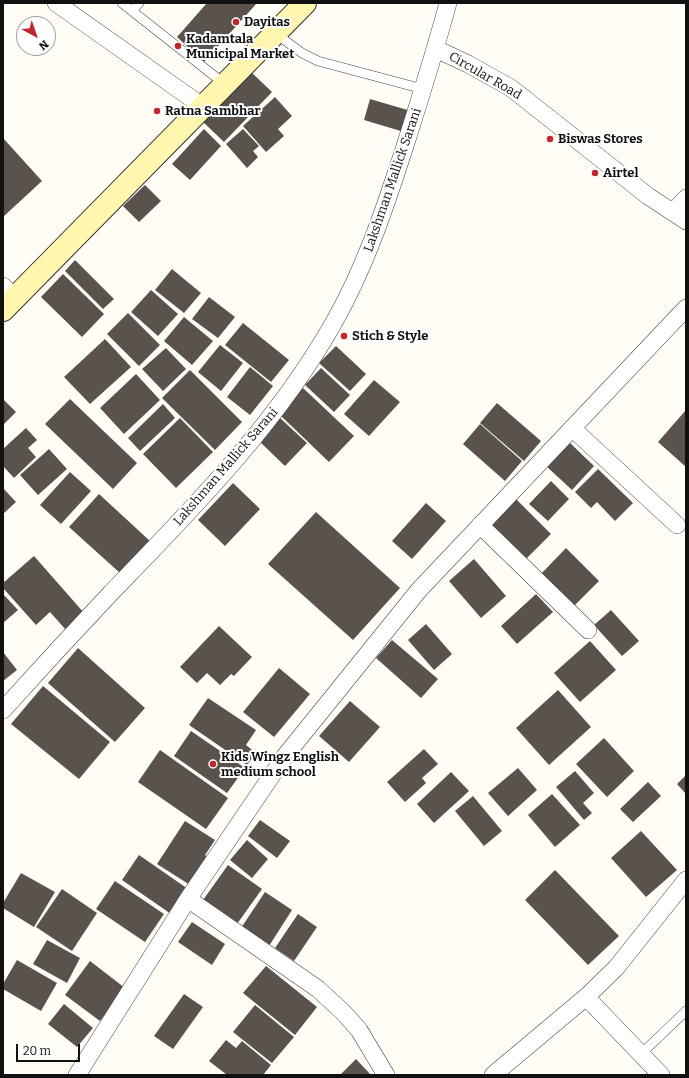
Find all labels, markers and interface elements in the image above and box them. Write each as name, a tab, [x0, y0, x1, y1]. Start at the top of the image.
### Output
place label: Dayitas	[244, 14, 290, 30]
north arrow	[16, 16, 56, 56]
marker: Dayitas	[231, 17, 241, 27]
place label: Kadamtala Municipal Market	[186, 31, 294, 62]
text: N	[36, 37, 51, 53]
marker: Kadamtala Municipal Market	[173, 41, 183, 51]
street label: Circular Road	[446, 49, 524, 103]
place label: Ratna Sambhar	[165, 103, 261, 119]
marker: Ratna Sambhar	[152, 106, 162, 116]
street label: Lakshman Mallick Sarani	[361, 106, 425, 254]
place label: Biswas Stores	[558, 131, 643, 147]
marker: Biswas Stores	[545, 134, 555, 144]
place label: Airtel	[603, 165, 638, 181]
marker: Airtel	[590, 168, 600, 178]
place label: Stich & Style	[352, 328, 428, 344]
marker: Stich & Style	[339, 331, 349, 341]
street label: Lakshman Mallick Sarani	[171, 405, 281, 529]
place label: Kids Wingz English medium school	[221, 749, 339, 780]
marker: Kids Wingz English medium school	[208, 759, 218, 769]
scale bar	[18, 1036, 82, 1062]
text: 20 m	[23, 1044, 51, 1058]

